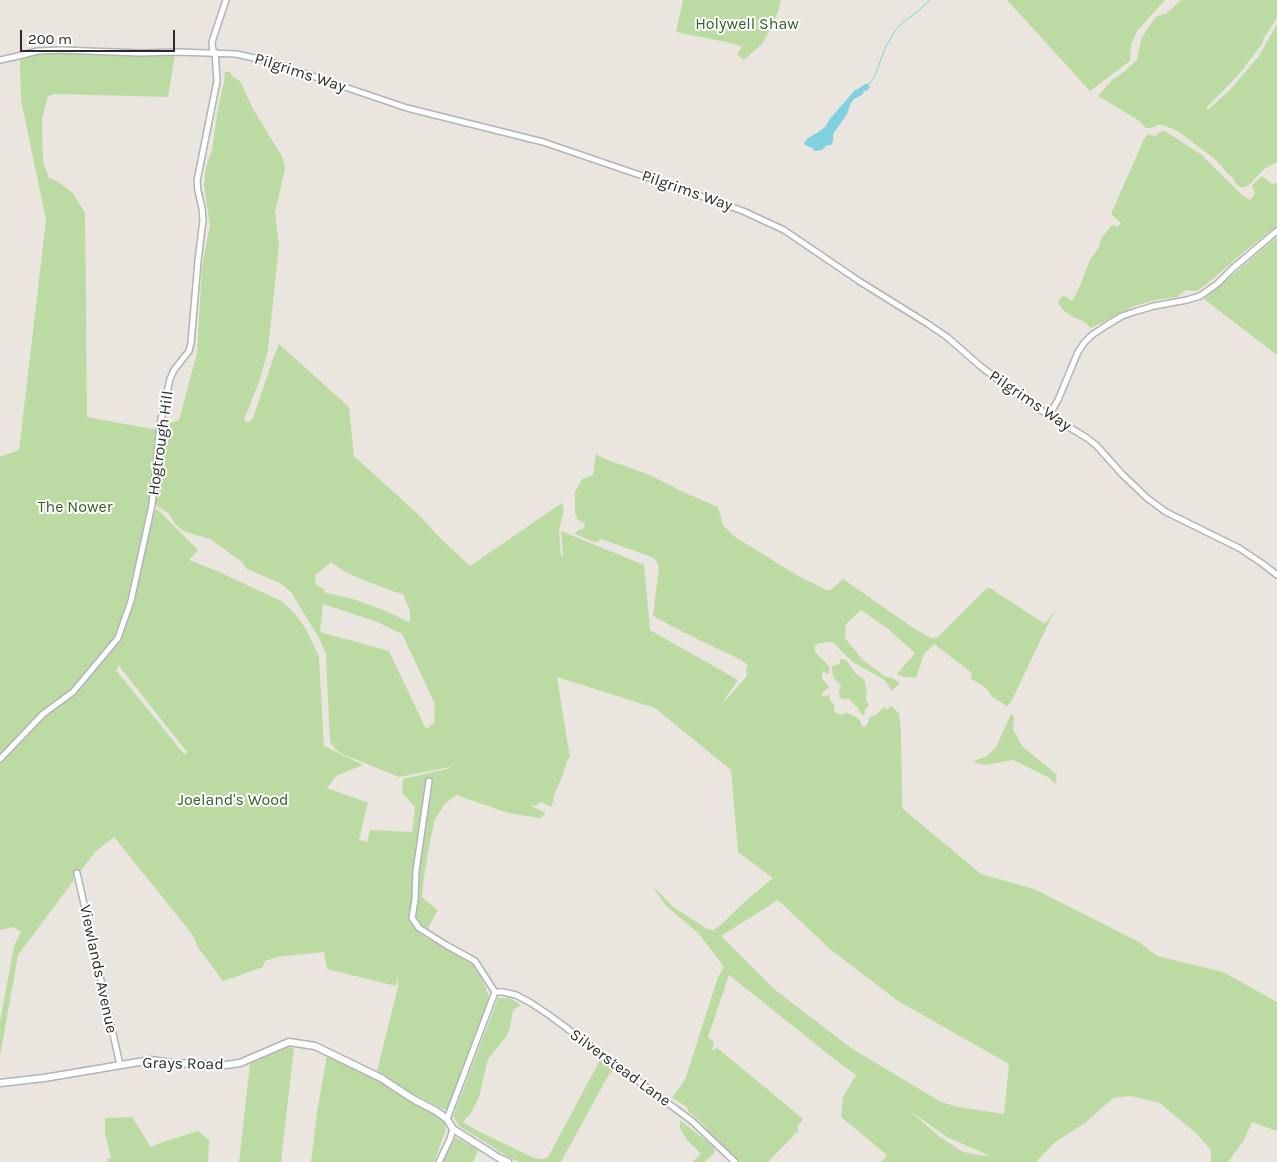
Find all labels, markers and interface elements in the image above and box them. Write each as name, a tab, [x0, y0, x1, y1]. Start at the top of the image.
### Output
park label: Holywell Shaw	[695, 14, 799, 34]
scale bar	[22, 20, 178, 52]
text: 200 m	[28, 30, 72, 48]
street label: Pilgrims Way	[252, 49, 348, 97]
street label: Pilgrims Way	[639, 166, 735, 216]
street label: Pilgrims Way	[985, 367, 1075, 435]
street label: Hogtrough Hill	[144, 389, 178, 497]
park label: The Nower	[38, 497, 112, 517]
park label: Joeland's Wood	[178, 790, 288, 810]
street label: Viewlands Avenue	[75, 903, 121, 1035]
street label: Silverstead Lane	[566, 1025, 674, 1111]
street label: Grays Road	[142, 1054, 224, 1074]

